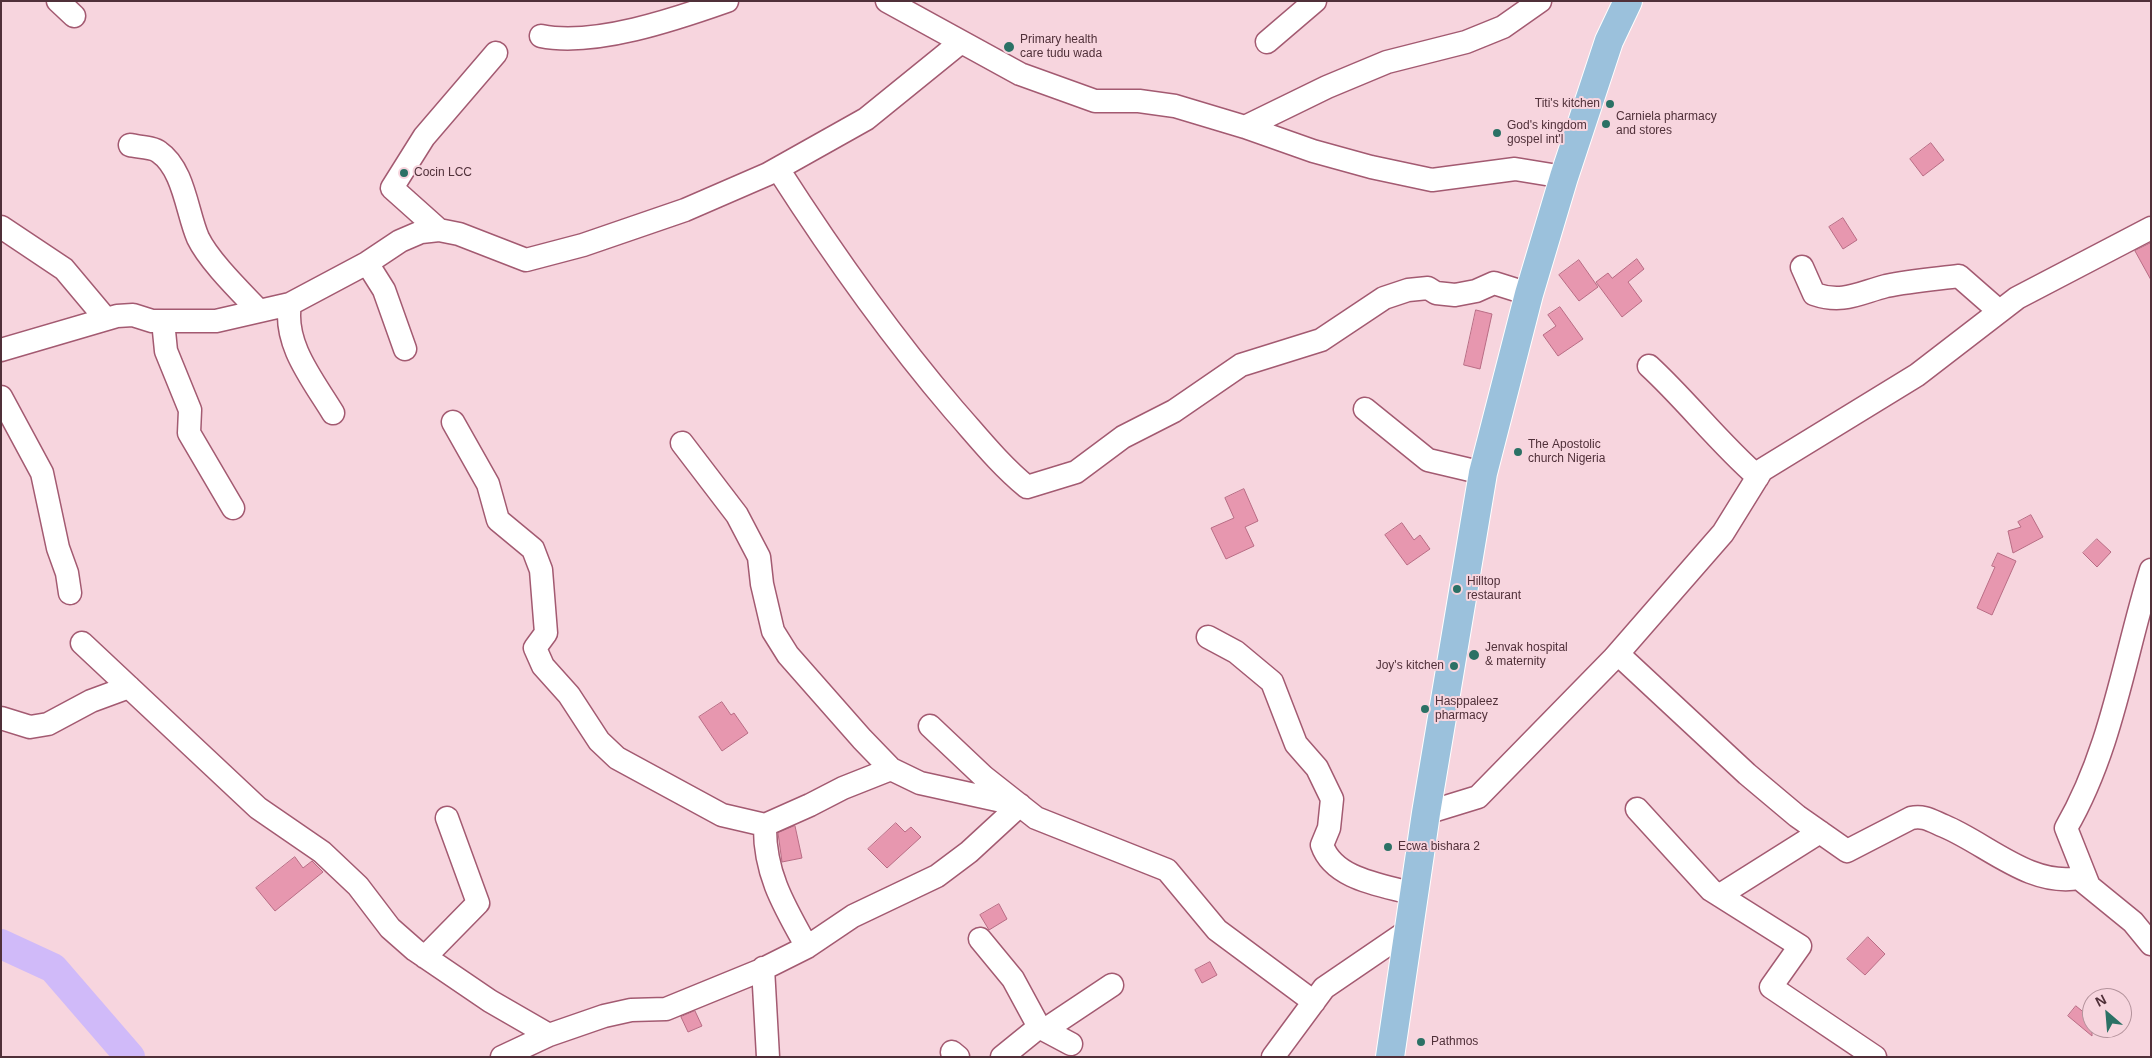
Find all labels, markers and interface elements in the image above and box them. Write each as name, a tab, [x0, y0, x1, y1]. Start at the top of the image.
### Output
place label: Primary health care tudu wada	[1020, 33, 1102, 61]
marker: Primary health care tudu wada	[1002, 40, 1016, 54]
place label: Titi's kitchen	[1535, 97, 1600, 111]
marker: Titi's kitchen	[1604, 98, 1616, 110]
place label: Carniela pharmacy and stores	[1616, 110, 1717, 138]
marker: Carniela pharmacy and stores	[1600, 118, 1612, 130]
place label: God's kingdom gospel int'l	[1507, 119, 1587, 147]
marker: God's kingdom gospel int'l	[1491, 127, 1503, 139]
place label: Cocin LCC	[414, 166, 472, 180]
marker: Cocin LCC	[398, 167, 410, 179]
place label: The Apostolic church Nigeria	[1528, 438, 1605, 466]
marker: The Apostolic church Nigeria	[1512, 446, 1524, 458]
place label: Hilltop restaurant	[1467, 575, 1521, 603]
marker: Hilltop restaurant	[1451, 583, 1463, 595]
place label: Jenvak hospital & maternity	[1485, 641, 1568, 669]
marker: Jenvak hospital & maternity	[1467, 648, 1481, 662]
place label: Joy's kitchen	[1376, 659, 1444, 673]
marker: Joy's kitchen	[1448, 660, 1460, 672]
place label: Hasppaleez pharmacy	[1435, 695, 1498, 723]
marker: Hasppaleez pharmacy	[1419, 703, 1431, 715]
place label: Ecwa bishara 2	[1398, 840, 1480, 854]
marker: Ecwa bishara 2	[1382, 841, 1394, 853]
north arrow	[2082, 988, 2132, 1038]
text: N	[2093, 991, 2109, 1010]
place label: Pathmos	[1431, 1035, 1478, 1049]
marker: Pathmos	[1415, 1036, 1427, 1048]

